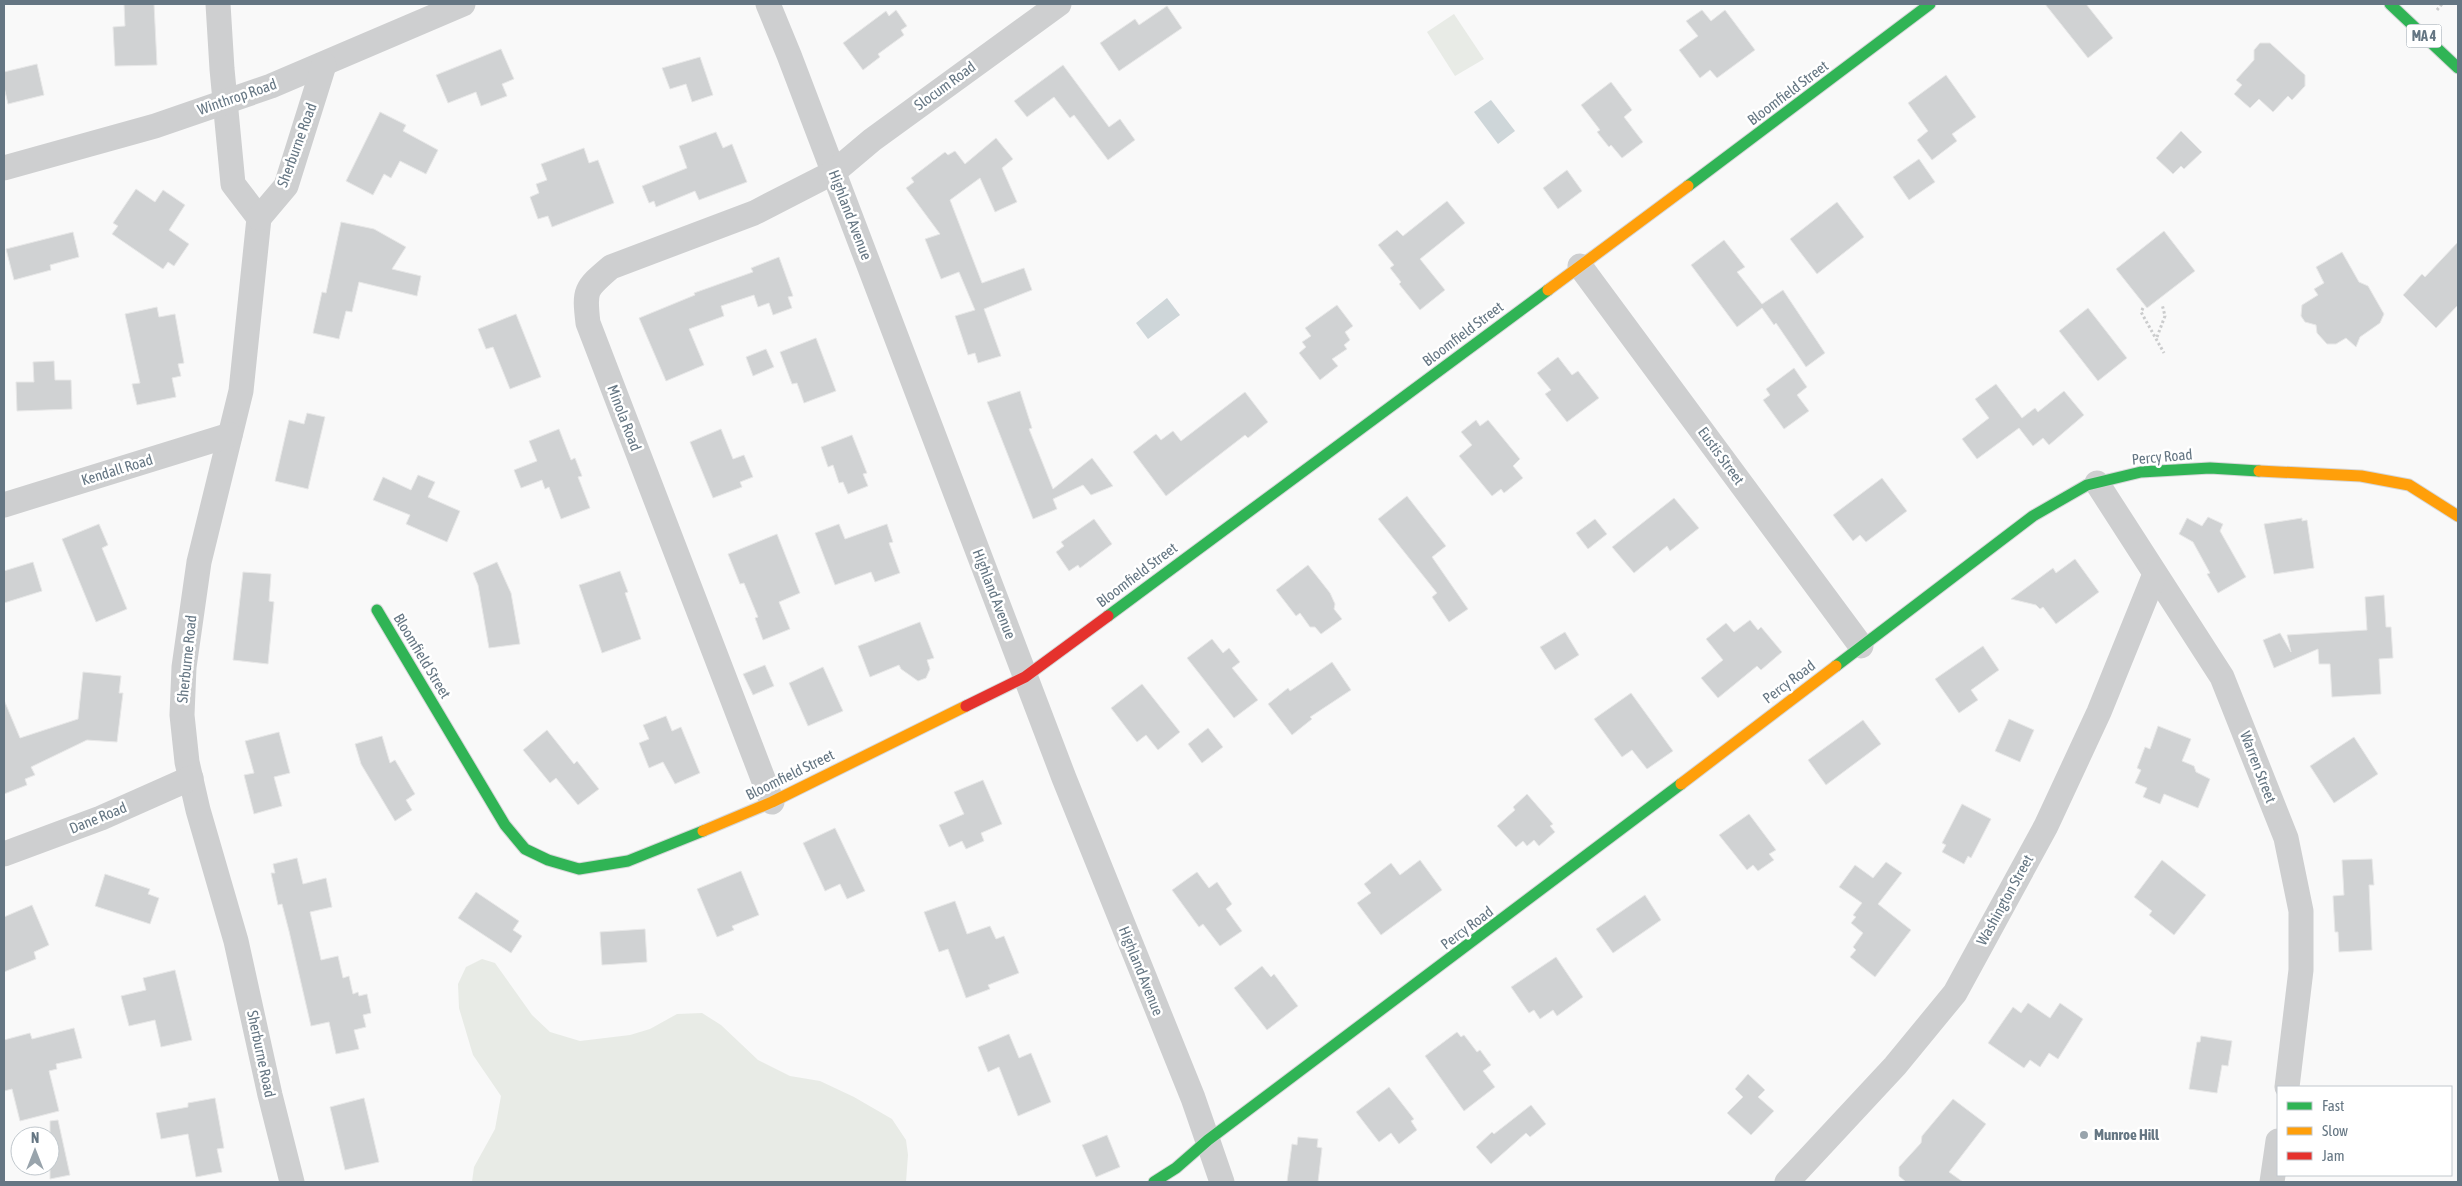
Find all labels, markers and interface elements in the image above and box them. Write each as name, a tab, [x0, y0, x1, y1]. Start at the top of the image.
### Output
road number: MA 4	[2406, 24, 2442, 48]
street label: Bloomfield Street	[1744, 57, 1831, 128]
street label: Slocum Road	[911, 58, 979, 113]
street label: Winthrop Road	[195, 75, 279, 118]
street label: Sherburne Road	[273, 100, 320, 189]
street label: Highland Avenue	[826, 168, 875, 262]
street label: Bloomfield Street	[1419, 298, 1506, 369]
street label: Minola Road	[604, 382, 645, 453]
street label: Eustis Street	[1695, 424, 1748, 488]
street label: Percy Road	[2131, 445, 2193, 468]
street label: Kendall Road	[79, 451, 155, 488]
street label: Bloomfield Street	[1093, 539, 1180, 610]
street label: Highland Avenue	[970, 547, 1019, 641]
street label: Bloomfield Street	[390, 610, 454, 701]
street label: Sherburne Road	[173, 614, 200, 704]
street label: Percy Road	[1759, 656, 1818, 707]
street label: Warren Street	[2237, 729, 2280, 805]
street label: Bloomfield Street	[743, 746, 837, 803]
street label: Dane Road	[67, 798, 129, 837]
street label: Washington Street	[1973, 852, 2036, 948]
street label: Percy Road	[1437, 902, 1496, 953]
street label: Highland Avenue	[1116, 924, 1167, 1018]
street label: Sherburne Road	[244, 1009, 279, 1099]
legend	[2277, 1086, 2452, 1176]
text: Fast	[2322, 1097, 2344, 1114]
text: Slow	[2322, 1122, 2348, 1139]
north arrow	[10, 1126, 60, 1176]
place label: Munroe Hill	[2094, 1126, 2160, 1143]
marker: Munroe Hill	[2078, 1129, 2090, 1141]
text: N	[31, 1130, 39, 1146]
text: Jam	[2322, 1147, 2345, 1164]

